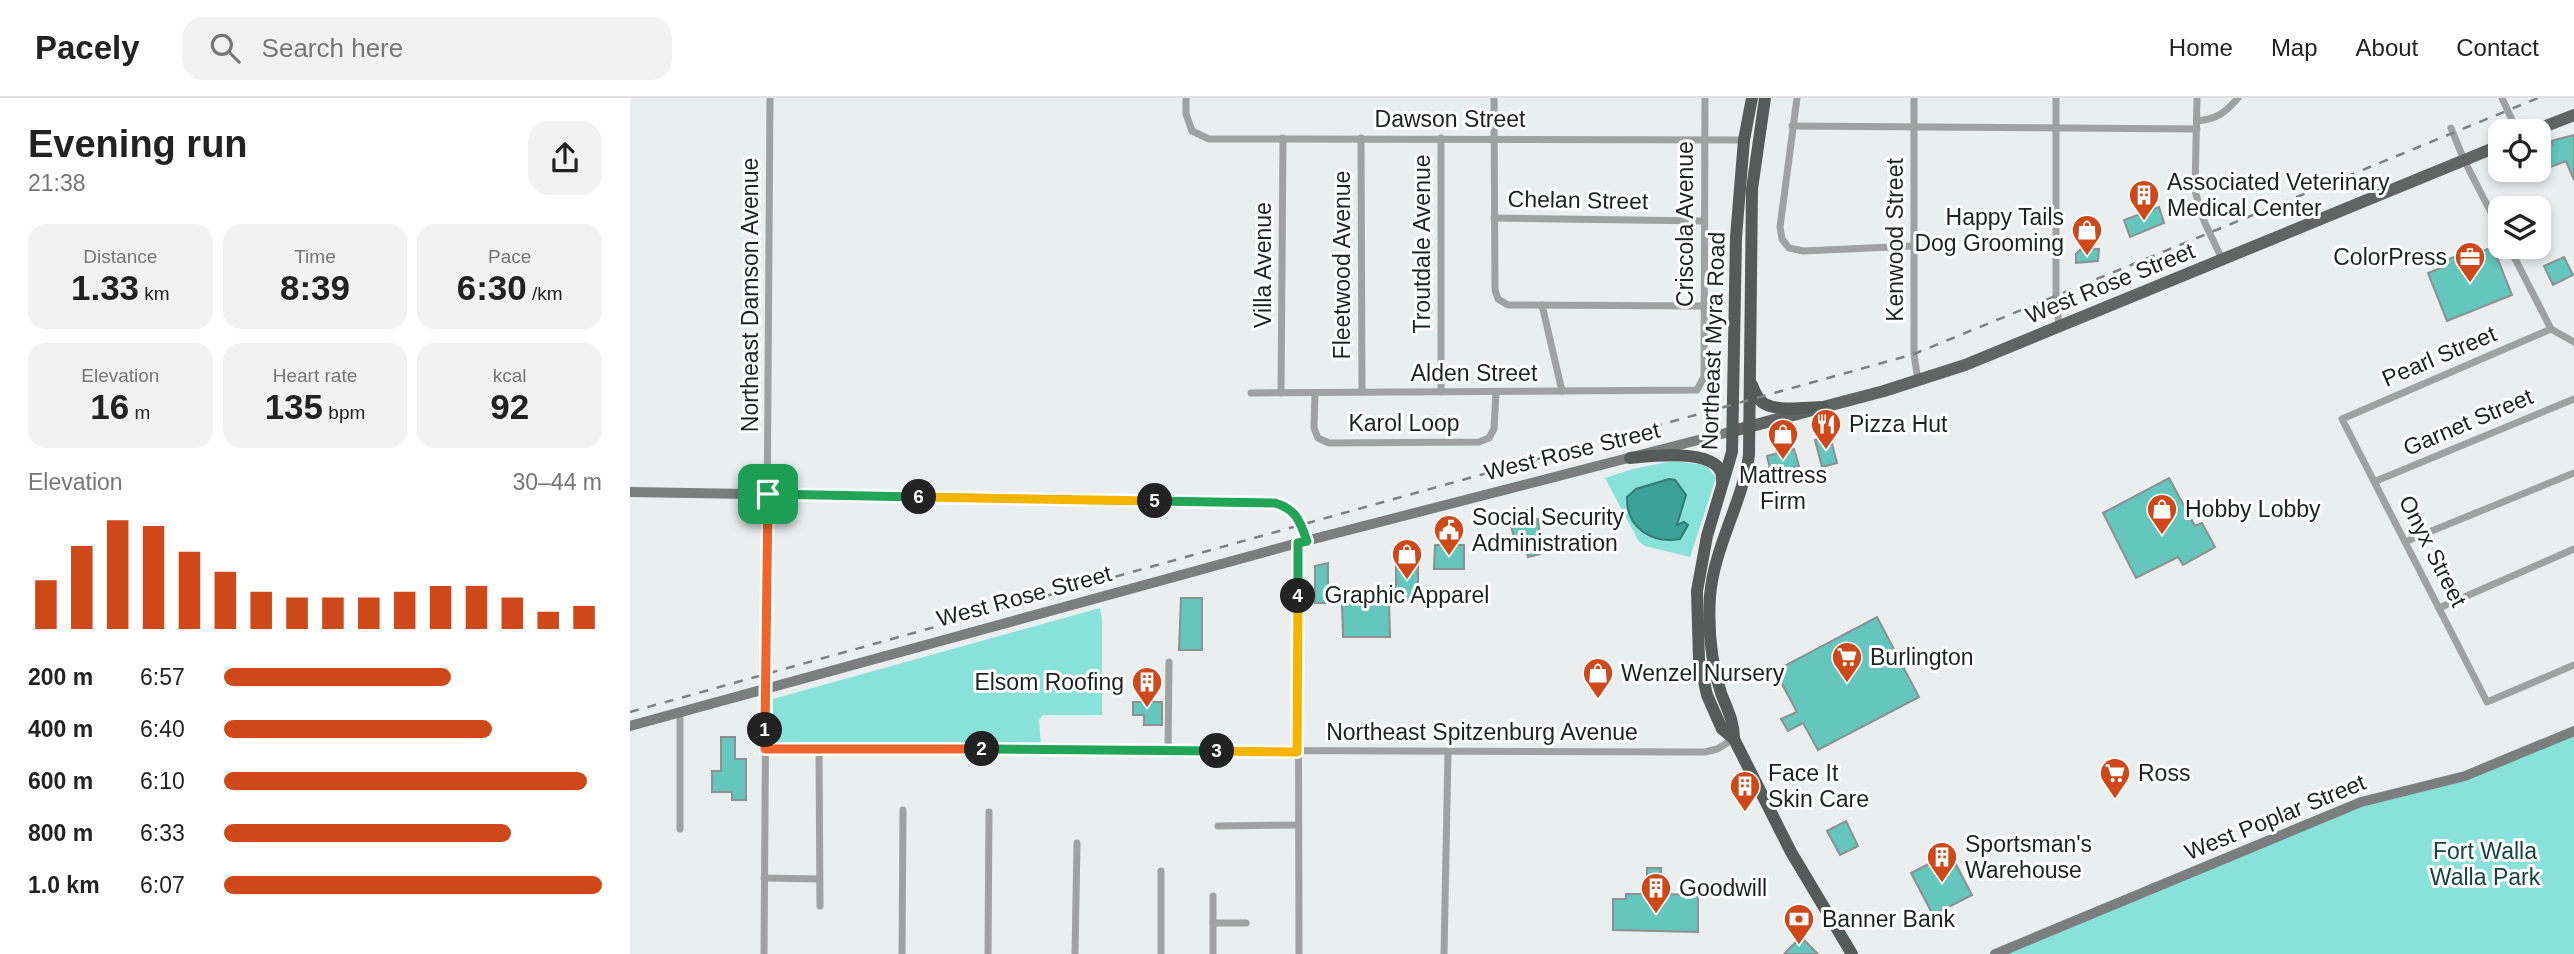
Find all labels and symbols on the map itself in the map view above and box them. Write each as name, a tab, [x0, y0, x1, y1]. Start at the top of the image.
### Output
street label: Dawson Street	[1375, 106, 1526, 132]
street label: Criscola Avenue	[1672, 141, 1698, 307]
street label: Troutdale Avenue	[1409, 154, 1435, 334]
street label: Northeast Damson Avenue	[737, 158, 763, 432]
street label: Kenwood Street	[1882, 158, 1908, 322]
place label: Associated Veterinary Medical Center	[2167, 169, 2390, 221]
street label: Fleetwood Avenue	[1329, 171, 1355, 359]
building icon: Associated Veterinary Medical Center	[2127, 178, 2161, 222]
street label: Chelan Street	[1507, 186, 1649, 214]
street label: Villa Avenue	[1250, 202, 1276, 328]
place label: Happy Tails Dog Grooming	[1914, 204, 2064, 256]
shop icon: Happy Tails Dog Grooming	[2070, 213, 2104, 257]
street label: Northeast Myra Road	[1696, 231, 1730, 451]
street label: West Rose Street	[2022, 237, 2199, 329]
office icon: ColorPress	[2453, 240, 2487, 284]
place label: ColorPress	[2333, 244, 2447, 270]
street label: Pearl Street	[2378, 320, 2501, 392]
street label: Alden Street	[1411, 360, 1538, 386]
street label: Garnet Street	[2399, 383, 2537, 461]
restaurant icon: Pizza Hut	[1809, 407, 1843, 451]
street label: Karol Loop	[1348, 410, 1460, 436]
place label: Pizza Hut	[1849, 411, 1948, 437]
street label: West Rose Street	[1482, 416, 1663, 485]
shop icon: Mattress Firm	[1766, 417, 1800, 461]
place label: Mattress Firm	[1739, 462, 1827, 514]
pin	[738, 464, 798, 524]
pin: 6	[902, 480, 936, 514]
pin: 5	[1138, 484, 1172, 518]
street label: Onyx Street	[2394, 491, 2472, 612]
shop icon: Hobby Lobby	[2145, 492, 2179, 536]
place label: Hobby Lobby	[2185, 496, 2321, 522]
place label: Social Security Administration	[1472, 504, 1625, 556]
public building icon: Social Security Administration	[1432, 513, 1466, 557]
shop icon: Graphic Apparel	[1390, 537, 1424, 581]
street label: West Rose Street	[934, 560, 1115, 632]
pin: 4	[1280, 578, 1316, 614]
place label: Graphic Apparel	[1325, 582, 1489, 608]
supermarket icon: Burlington	[1830, 640, 1864, 684]
place label: Burlington	[1870, 644, 1974, 670]
shop icon: Wenzel Nursery	[1581, 656, 1615, 700]
place label: Wenzel Nursery	[1621, 660, 1785, 686]
building icon: Elsom Roofing	[1130, 665, 1164, 709]
place label: Elsom Roofing	[974, 669, 1124, 695]
pin: 1	[748, 712, 782, 748]
street label: Northeast Spitzenburg Avenue	[1326, 719, 1638, 745]
pin: 2	[964, 732, 1000, 766]
pin: 3	[1200, 734, 1234, 768]
supermarket icon: Ross	[2098, 756, 2132, 800]
place label: Face It Skin Care	[1768, 760, 1869, 812]
place label: Ross	[2138, 760, 2190, 786]
building icon: Face It Skin Care	[1728, 769, 1762, 813]
street label: West Poplar Street	[2181, 769, 2370, 865]
place label: Sportsman's Warehouse	[1965, 831, 2092, 883]
park label: Fort Walla Walla Park	[2430, 838, 2541, 890]
building icon: Sportsman's Warehouse	[1925, 840, 1959, 884]
building icon: Goodwill	[1639, 871, 1673, 915]
place label: Goodwill	[1679, 875, 1767, 901]
bank icon: Banner Bank	[1782, 902, 1816, 946]
place label: Banner Bank	[1822, 906, 1955, 932]

